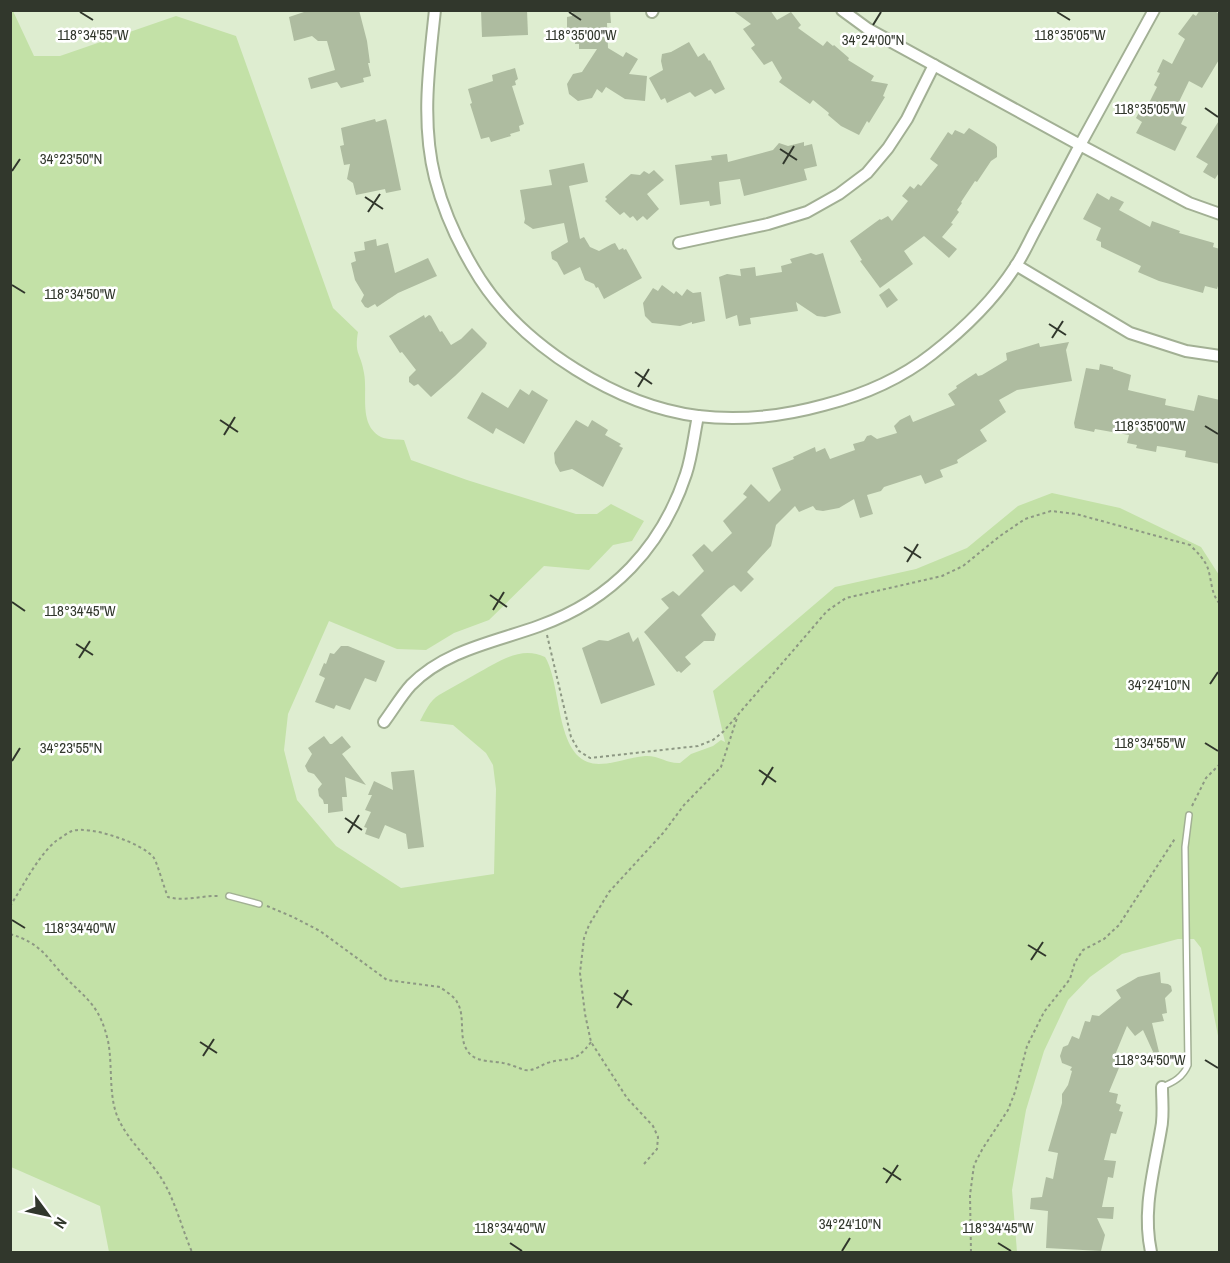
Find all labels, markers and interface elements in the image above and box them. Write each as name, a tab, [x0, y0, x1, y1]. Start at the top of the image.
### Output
text: 118°34'55"W	[57, 24, 129, 45]
text: 118°35'00"W	[545, 24, 617, 45]
text: 118°35'05"W	[1034, 24, 1106, 45]
text: 34°24'00"N	[842, 29, 904, 50]
text: 118°35'05"W	[1114, 98, 1186, 119]
text: 34°23'50"N	[40, 148, 102, 169]
text: 118°34'50"W	[44, 283, 116, 304]
text: 118°35'00"W	[1114, 415, 1186, 436]
text: 118°34'45"W	[44, 600, 116, 621]
text: 34°24'10"N	[1128, 674, 1190, 695]
text: 118°34'55"W	[1114, 732, 1186, 753]
text: 34°23'55"N	[40, 737, 102, 758]
text: 118°34'40"W	[44, 917, 116, 938]
text: 118°34'50"W	[1114, 1049, 1186, 1070]
north arrow	[18, 1185, 78, 1245]
text: N	[49, 1213, 72, 1233]
text: 34°24'10"N	[819, 1213, 881, 1234]
text: 118°34'40"W	[474, 1217, 546, 1238]
text: 118°34'45"W	[962, 1217, 1034, 1238]

